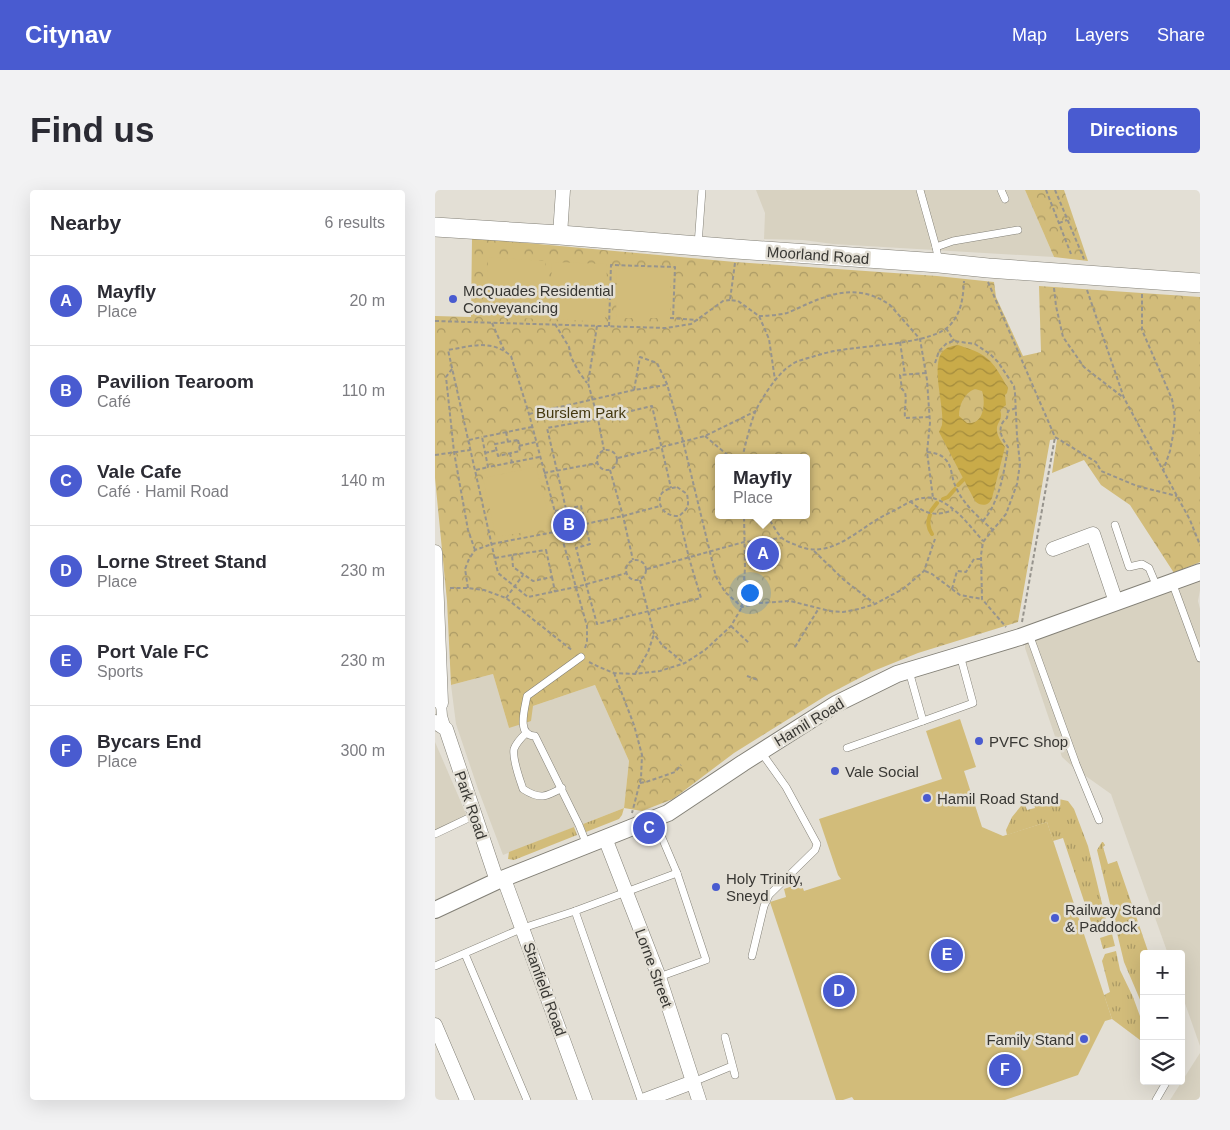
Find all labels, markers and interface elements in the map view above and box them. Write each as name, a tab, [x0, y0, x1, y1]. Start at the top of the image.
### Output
text: Citynav	[25, 21, 112, 48]
text: Map	[1012, 25, 1047, 45]
text: Layers	[1075, 25, 1129, 45]
text: Share	[1157, 25, 1205, 45]
button: Directions	[1068, 108, 1200, 153]
text: Find us	[30, 110, 154, 149]
text: Nearby	[50, 211, 121, 234]
text: 6 results	[325, 214, 385, 231]
street label: Moorland Road	[766, 243, 870, 267]
text: Mayfly	[97, 281, 156, 302]
place label: McQuades Residential Conveyancing	[463, 282, 614, 316]
text: A	[60, 292, 72, 309]
text: 20 m	[349, 292, 385, 309]
marker: McQuades Residential Conveyancing	[447, 293, 459, 305]
text: Place	[97, 303, 137, 320]
text: Pavilion Tearoom	[97, 371, 254, 392]
text: B	[60, 382, 72, 399]
text: 110 m	[342, 382, 385, 399]
text: Café	[97, 393, 131, 410]
park label: Burslem Park	[536, 404, 627, 421]
popup	[715, 454, 810, 519]
text: Vale Cafe	[97, 461, 182, 482]
text: Mayfly	[733, 467, 792, 488]
text: C	[60, 472, 72, 489]
text: 140 m	[341, 472, 385, 489]
text: Café · Hamil Road	[97, 483, 229, 500]
text: Place	[733, 489, 773, 506]
pin: B	[553, 506, 585, 544]
pin: A	[747, 535, 779, 573]
text: Lorne Street Stand	[97, 551, 267, 572]
text: D	[60, 562, 72, 579]
text: 230 m	[341, 562, 385, 579]
text: Place	[97, 573, 137, 590]
your location	[737, 580, 763, 606]
text: Port Vale FC	[97, 641, 209, 662]
text: E	[61, 652, 71, 669]
text: 230 m	[341, 652, 385, 669]
text: Sports	[97, 663, 143, 680]
street label: Hamil Road	[771, 695, 847, 749]
text: Bycars End	[97, 731, 202, 752]
place label: PVFC Shop	[989, 733, 1068, 750]
marker: PVFC Shop	[973, 735, 985, 747]
text: F	[61, 742, 71, 759]
text: 300 m	[341, 742, 385, 759]
text: Place	[97, 753, 137, 770]
place label: Vale Social	[845, 763, 919, 780]
marker: Vale Social	[829, 765, 841, 777]
street label: Park Road	[451, 769, 491, 841]
place label: Hamil Road Stand	[937, 790, 1059, 807]
marker: Hamil Road Stand	[921, 792, 933, 804]
pin: C	[633, 809, 665, 847]
place label: Holy Trinity, Sneyd	[726, 870, 803, 904]
marker: Holy Trinity, Sneyd	[710, 881, 722, 893]
place label: Railway Stand & Paddock	[1065, 901, 1161, 935]
marker: Railway Stand & Paddock	[1049, 912, 1061, 924]
street label: Lorne Street	[632, 926, 676, 1010]
pin: E	[931, 936, 963, 974]
street label: Stanfield Road	[520, 940, 570, 1038]
map controls	[1140, 950, 1185, 1085]
button: +	[1140, 950, 1185, 995]
pin: D	[823, 972, 855, 1010]
button: −	[1140, 995, 1185, 1040]
place label: Family Stand	[986, 1031, 1074, 1048]
marker: Family Stand	[1078, 1033, 1090, 1045]
button: layers	[1140, 1040, 1185, 1085]
pin: F	[989, 1051, 1021, 1089]

